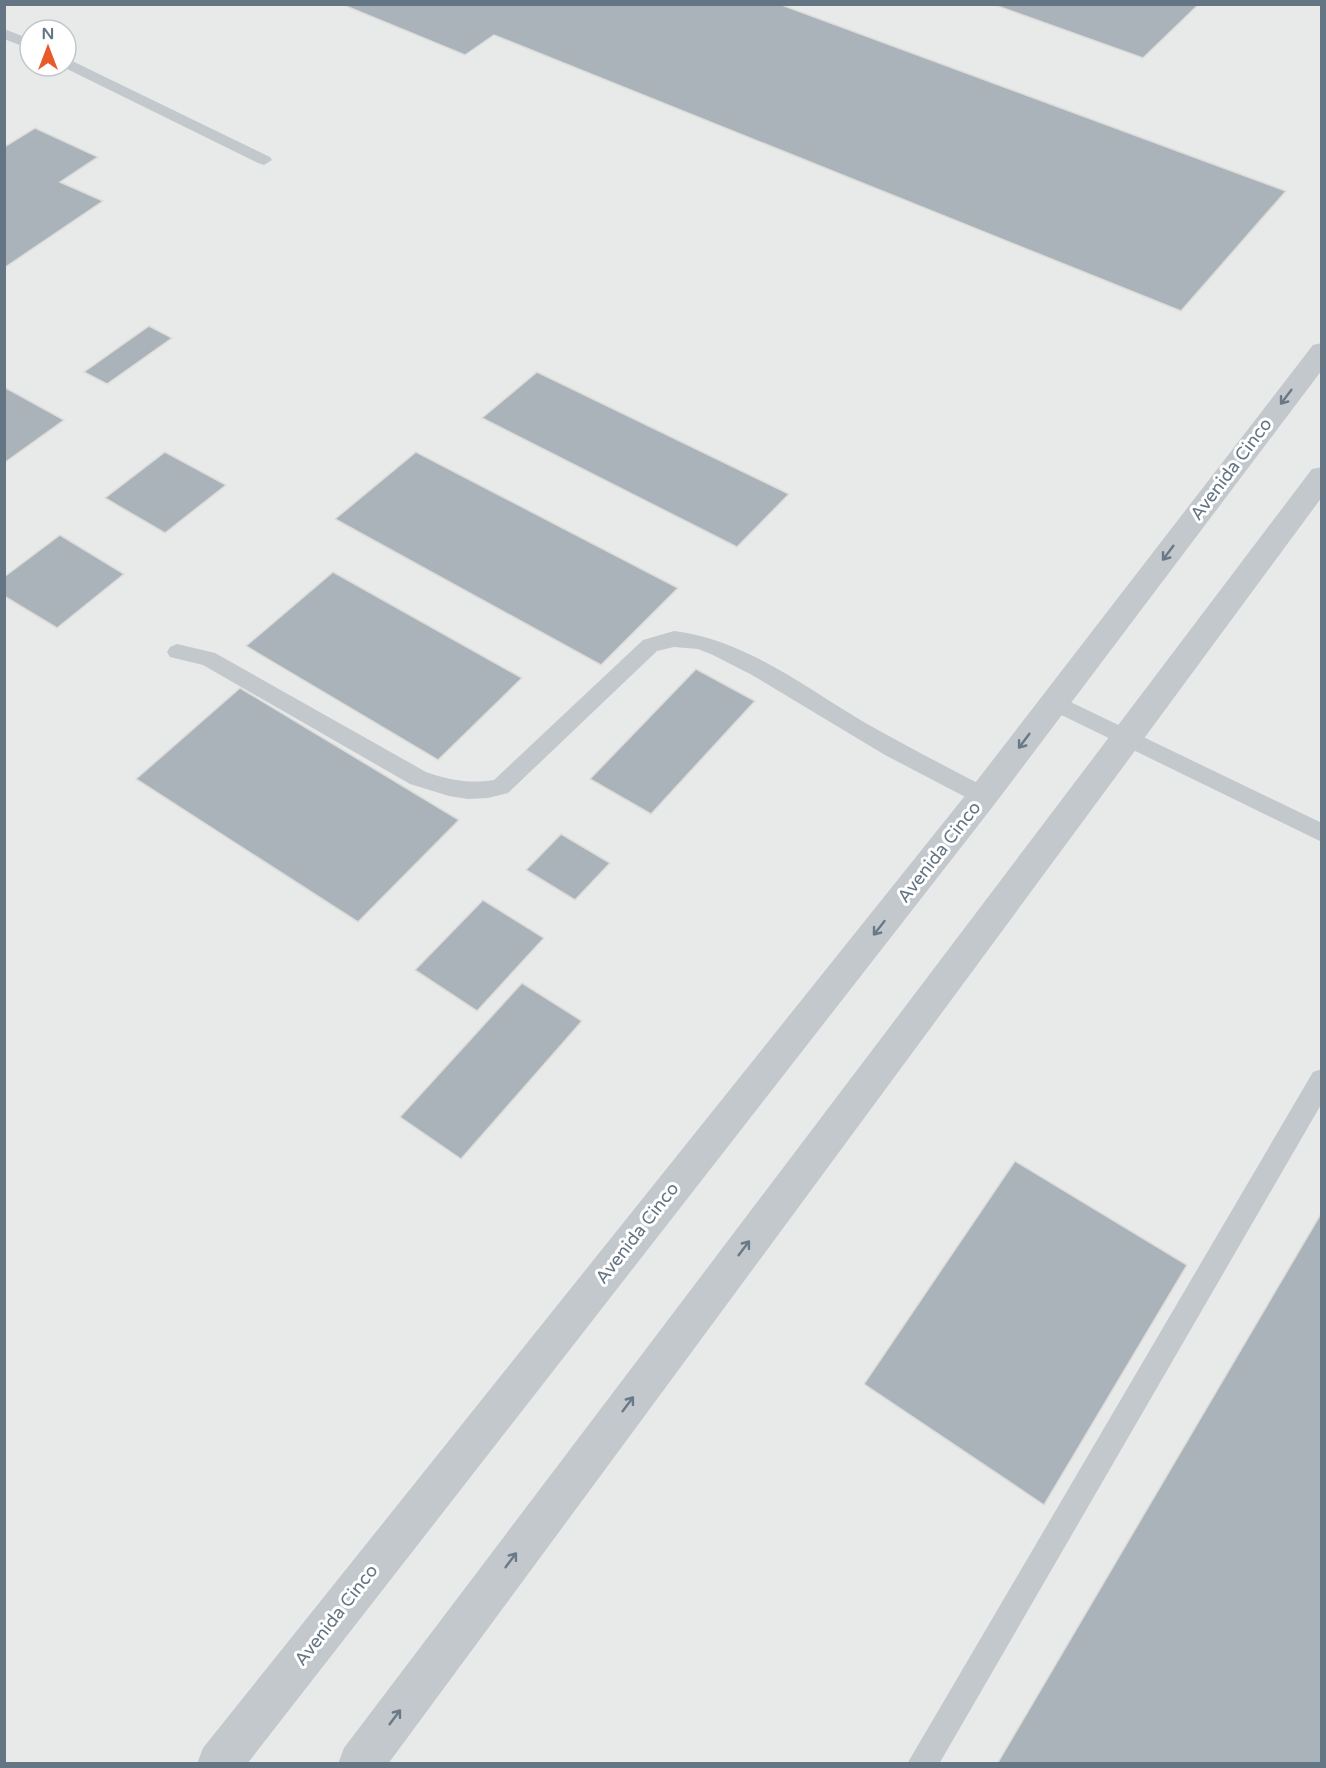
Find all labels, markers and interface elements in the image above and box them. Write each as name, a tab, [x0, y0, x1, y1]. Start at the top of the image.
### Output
north arrow	[18, 18, 78, 78]
text: N	[42, 24, 54, 44]
one-way arrow	[1280, 389, 1292, 405]
street label: Avenida Cinco	[1185, 413, 1277, 524]
one-way arrow	[1162, 544, 1174, 560]
one-way arrow	[1018, 733, 1031, 749]
street label: Avenida Cinco	[893, 797, 985, 907]
one-way arrow	[872, 920, 885, 936]
street label: Avenida Cinco	[591, 1178, 683, 1288]
one-way arrow	[738, 1240, 751, 1256]
one-way arrow	[621, 1396, 634, 1412]
one-way arrow	[505, 1553, 517, 1569]
street label: Avenida Cinco	[290, 1560, 382, 1670]
one-way arrow	[388, 1709, 401, 1725]

